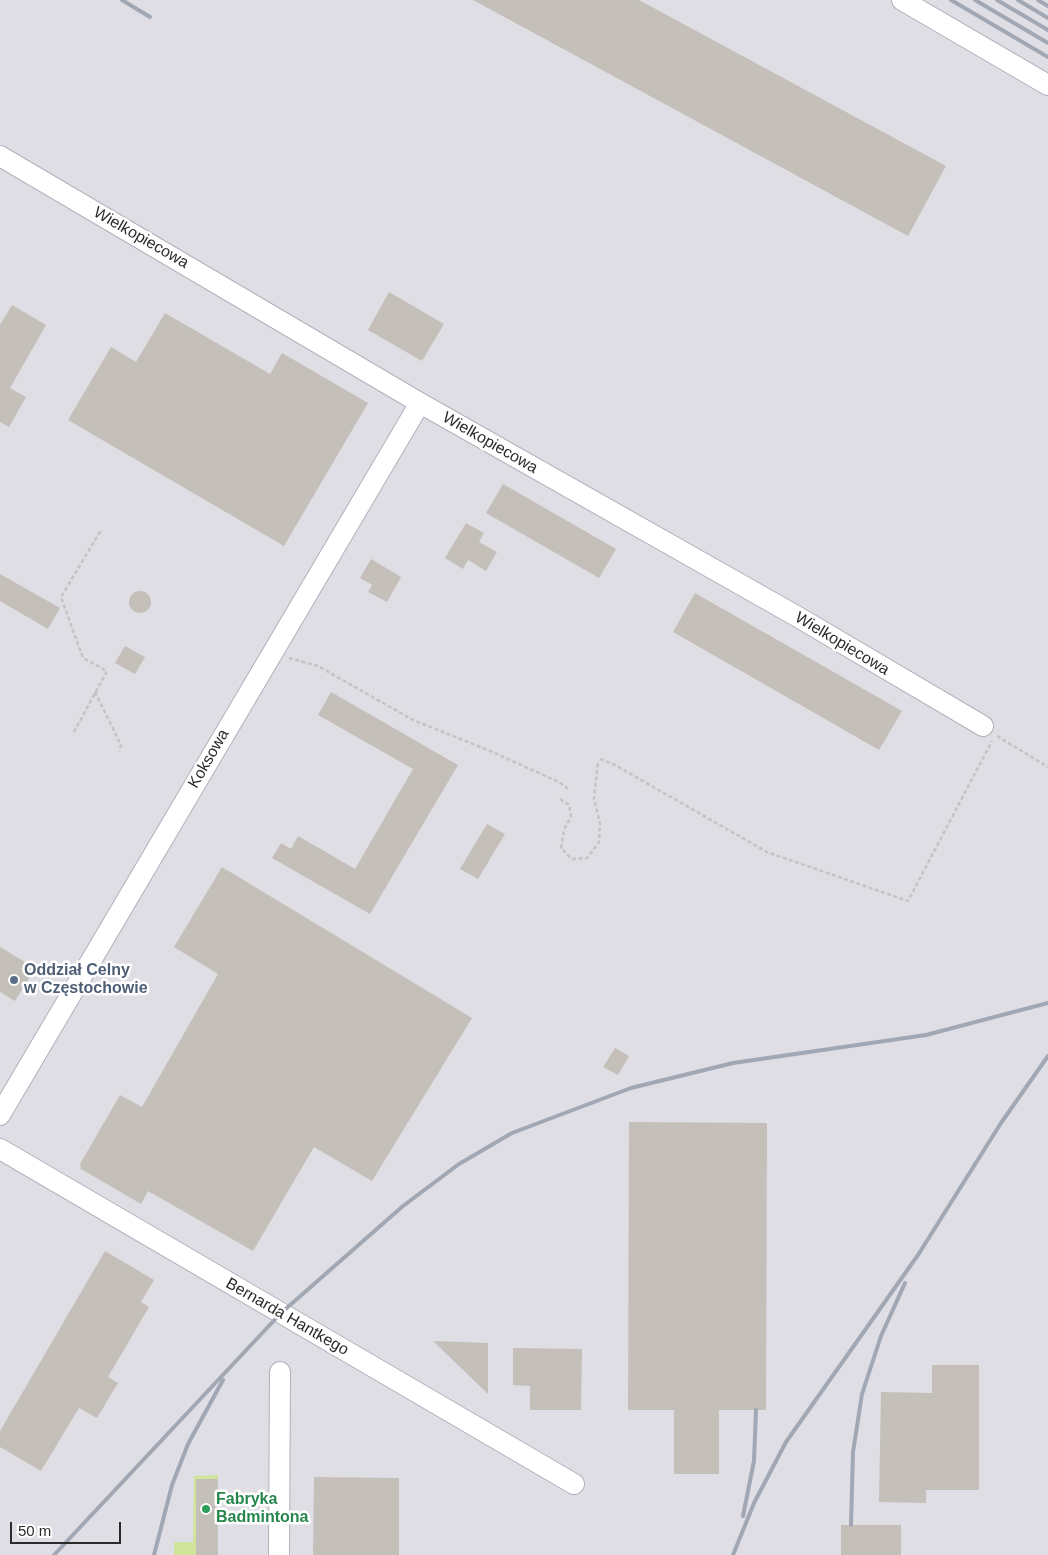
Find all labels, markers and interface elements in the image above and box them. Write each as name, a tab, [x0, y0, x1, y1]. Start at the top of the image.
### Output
street label: Wielkopiecowa	[90, 203, 192, 273]
street label: Wielkopiecowa	[439, 408, 541, 478]
street label: Wielkopiecowa	[791, 608, 893, 680]
street label: Koksowa	[184, 726, 234, 792]
place label: Oddział Celny w Częstochowie	[24, 961, 148, 999]
marker: Oddział Celny w Częstochowie	[8, 974, 20, 986]
street label: Bernarda Hantkego	[222, 1274, 352, 1360]
place label: Fabryka Badmintona	[216, 1490, 308, 1528]
marker: Fabryka Badmintona	[200, 1503, 212, 1515]
scale bar	[12, 1512, 124, 1544]
text: 50 m	[18, 1522, 51, 1539]

